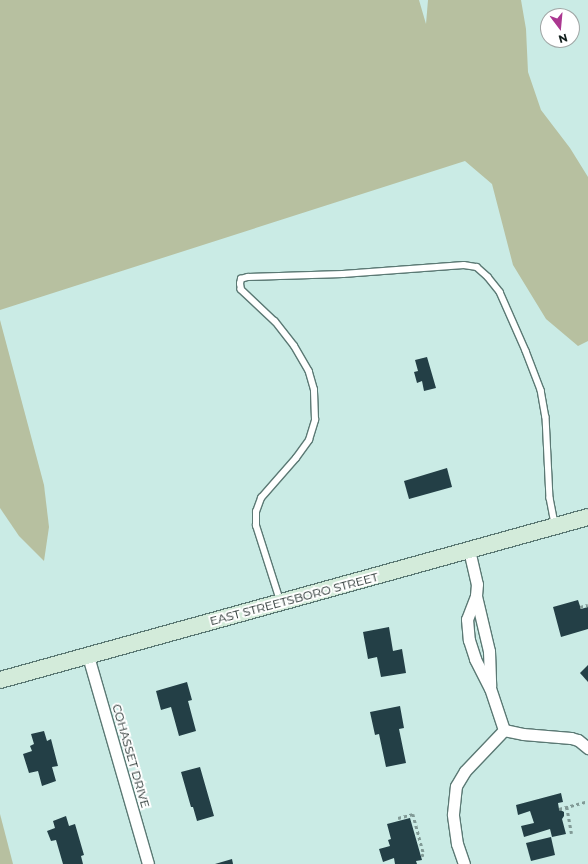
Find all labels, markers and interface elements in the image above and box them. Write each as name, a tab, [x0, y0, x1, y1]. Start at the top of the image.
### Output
north arrow	[540, 8, 580, 48]
text: N	[557, 31, 569, 47]
street label: EAST STREETSBORO STREET	[208, 570, 380, 628]
street label: COHASSET DRIVE	[109, 702, 153, 810]

